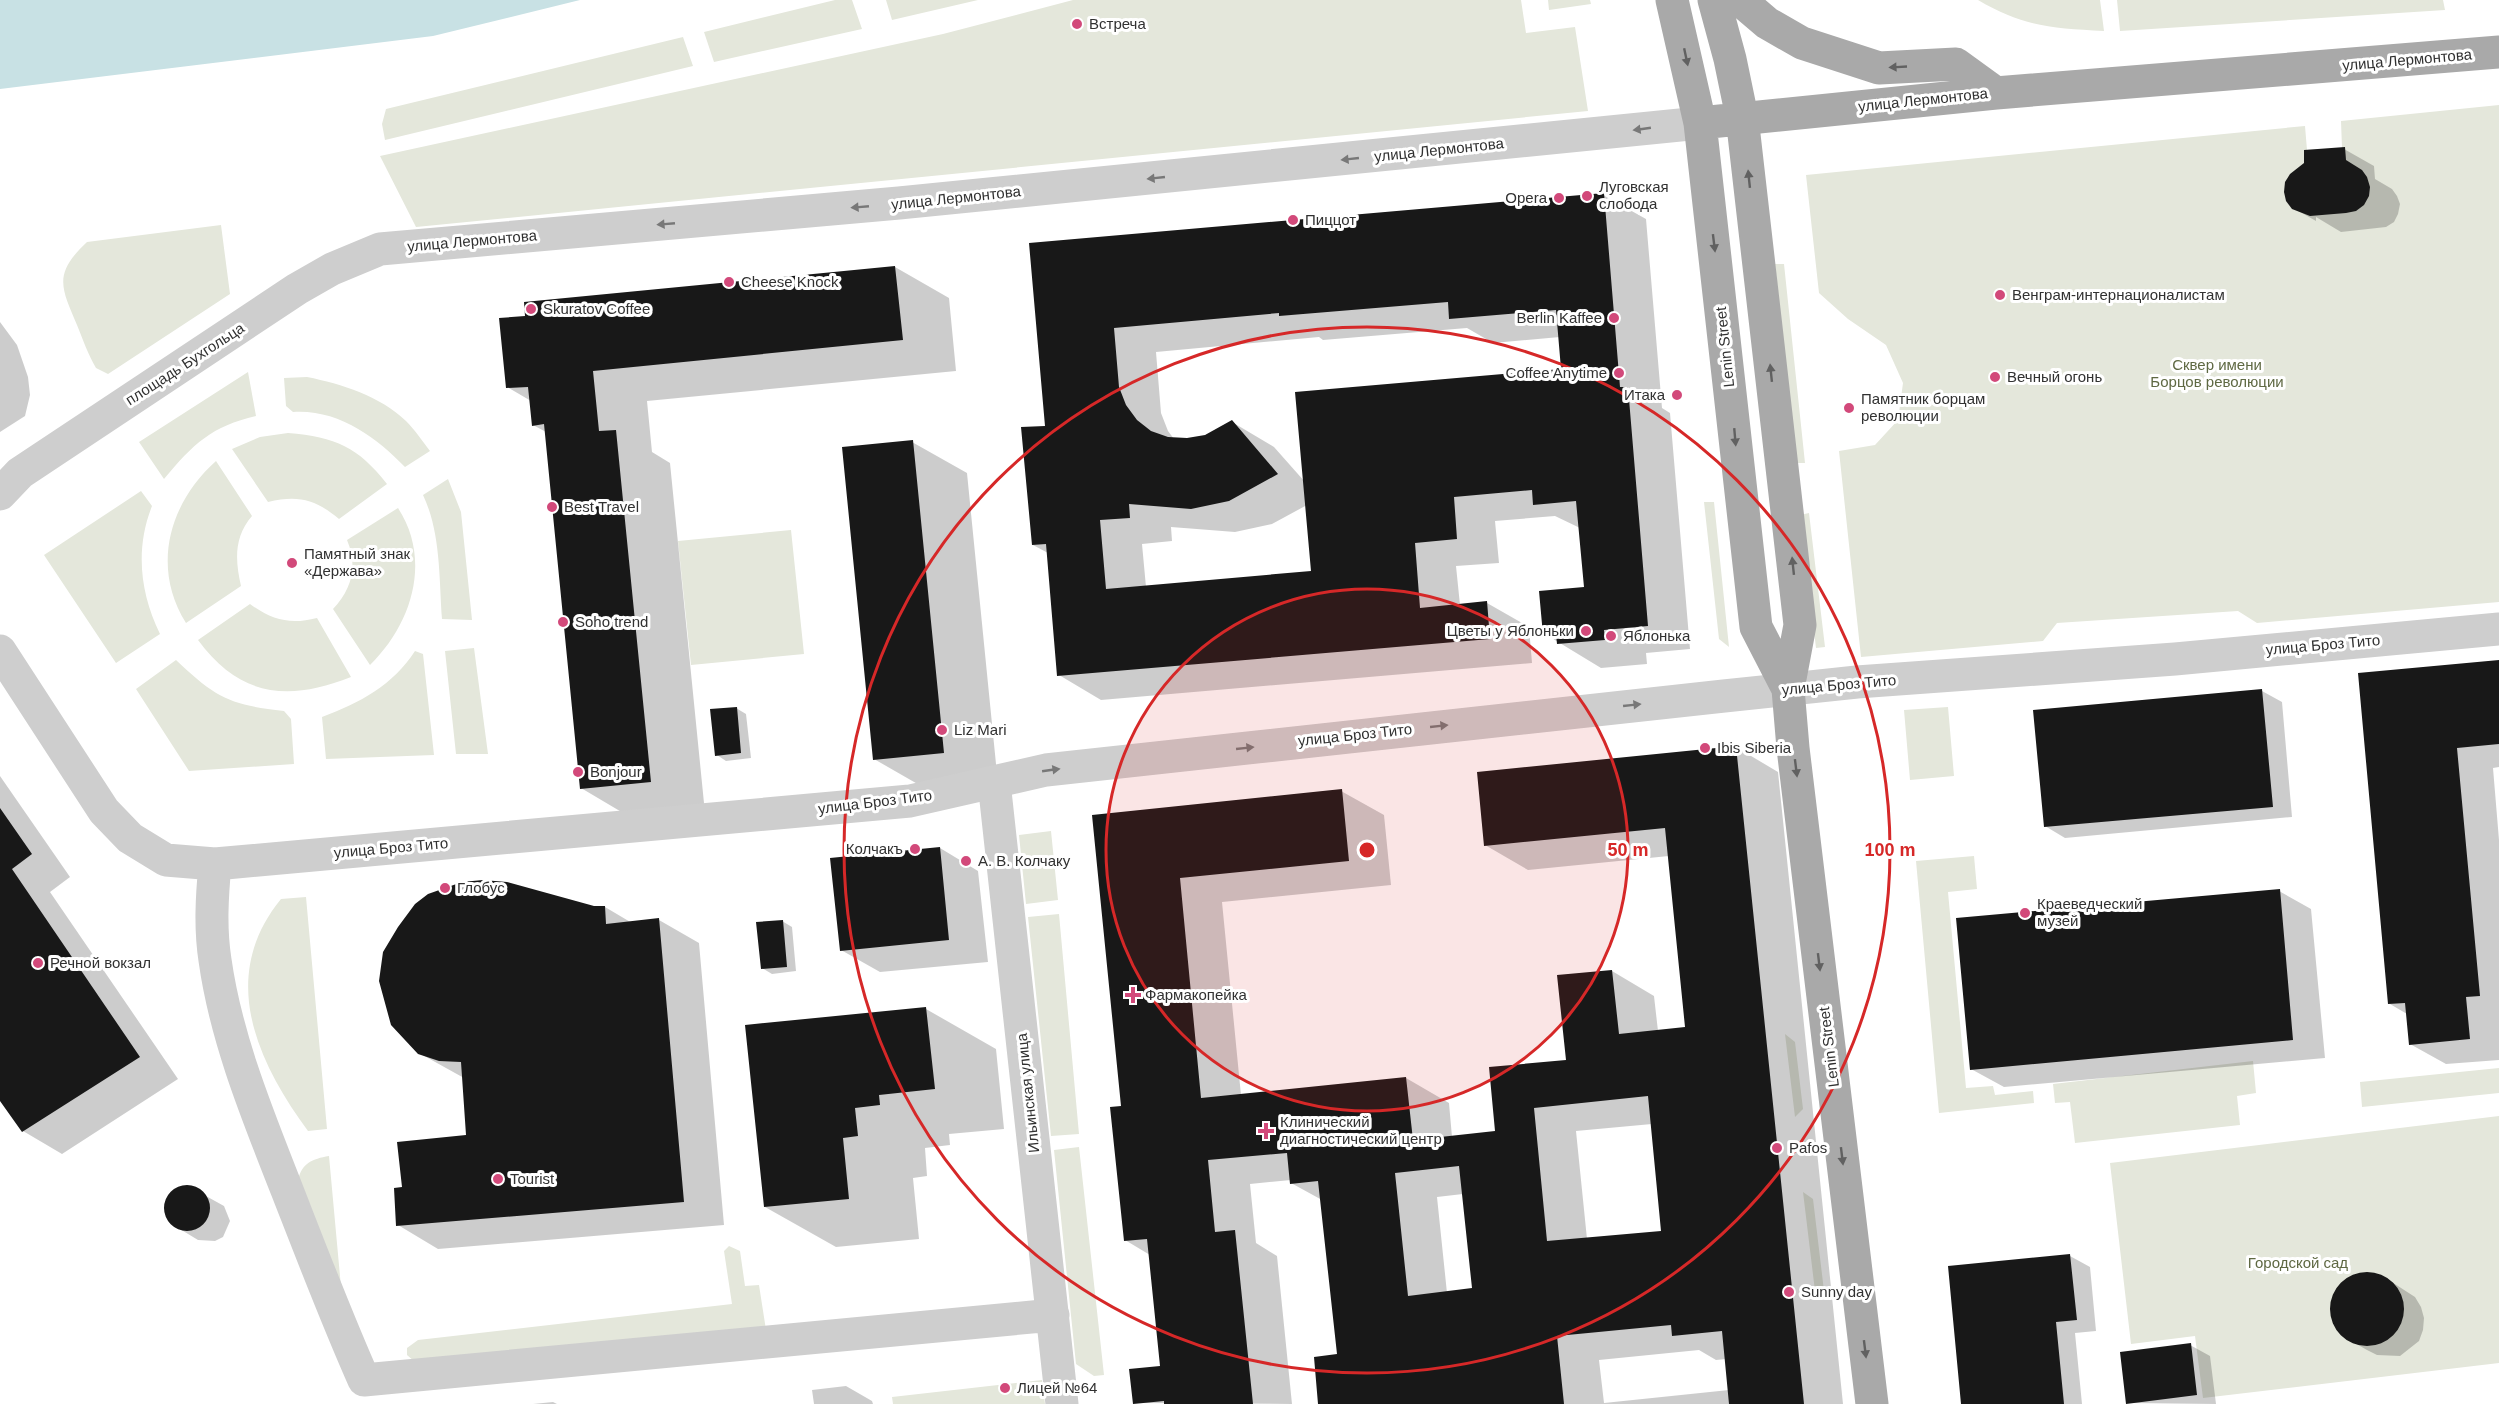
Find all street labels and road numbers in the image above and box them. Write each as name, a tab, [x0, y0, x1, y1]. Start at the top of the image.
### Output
street label: улица Лермонтова	[2341, 45, 2473, 74]
street label: улица Лермонтова	[1857, 84, 1989, 115]
street label: улица Лермонтова	[1373, 134, 1505, 165]
street label: улица Лермонтова	[890, 182, 1022, 213]
street label: улица Лермонтова	[406, 226, 538, 255]
street label: Lenin Street	[1712, 305, 1737, 388]
street label: площадь Бухгольца	[122, 319, 248, 408]
street label: улица Броз Тито	[2265, 631, 2381, 658]
street label: улица Броз Тито	[1781, 671, 1897, 698]
street label: улица Броз Тито	[1297, 720, 1413, 749]
street label: улица Броз Тито	[817, 786, 933, 817]
street label: улица Броз Тито	[333, 834, 449, 861]
street label: Lenin Street	[1815, 1005, 1842, 1088]
street label: Ильинская улица	[1013, 1032, 1042, 1154]

